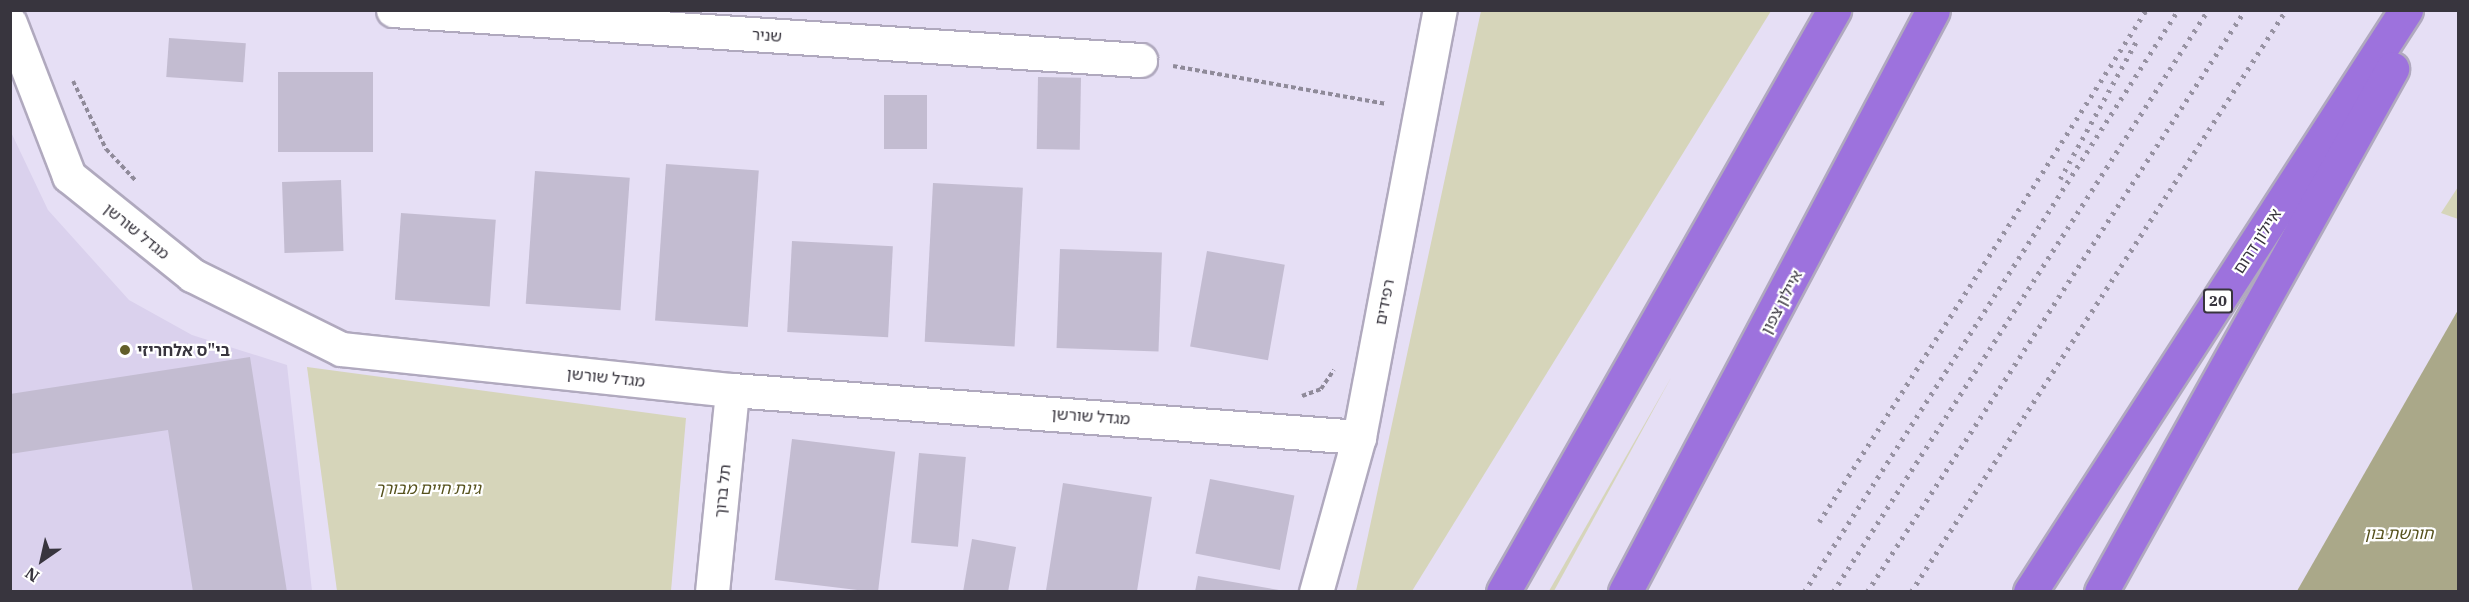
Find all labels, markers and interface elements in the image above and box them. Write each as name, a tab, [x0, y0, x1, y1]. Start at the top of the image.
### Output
street label: שניר	[751, 24, 783, 46]
street label: מגדל שורשן	[100, 199, 174, 263]
street label: איילון דרום	[2229, 205, 2285, 277]
street label: איילון צפון	[1756, 267, 1806, 337]
street label: רפידים	[1370, 277, 1398, 327]
road number: 20	[2203, 289, 2233, 313]
place label: בי"ס אלחריזי	[137, 340, 230, 360]
marker: בי"ס אלחריזי	[118, 343, 132, 357]
street label: מגדל שורשן	[566, 363, 646, 391]
street label: מגדל שורשן	[1051, 404, 1131, 428]
street label: תל ברוך	[710, 463, 734, 519]
park label: גינת חיים מבורך	[375, 478, 481, 498]
park label: חורשת בון	[2365, 523, 2433, 543]
north arrow	[12, 530, 72, 590]
text: N	[21, 563, 43, 587]

